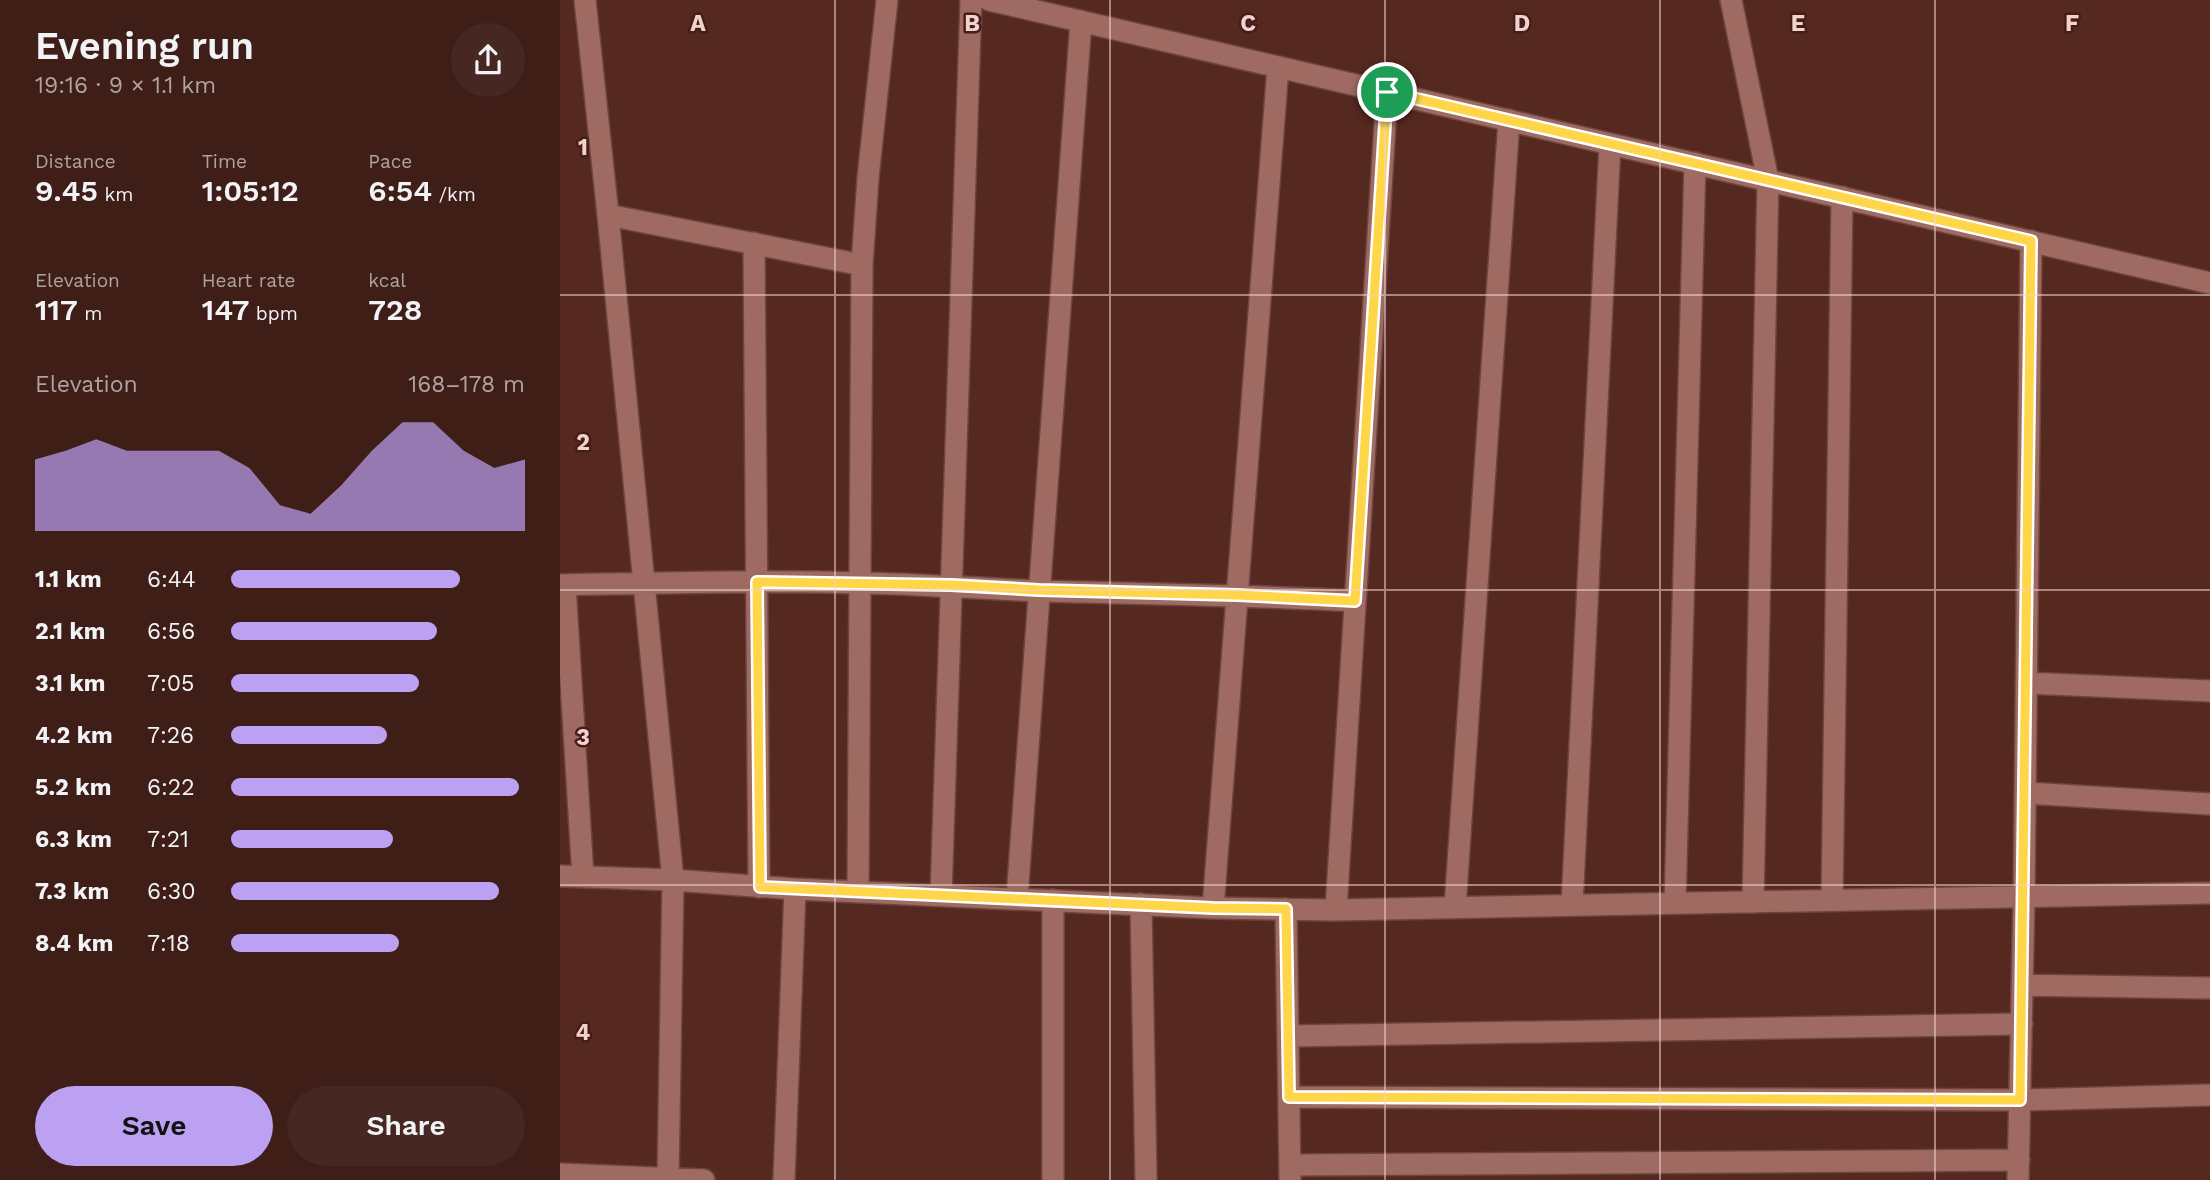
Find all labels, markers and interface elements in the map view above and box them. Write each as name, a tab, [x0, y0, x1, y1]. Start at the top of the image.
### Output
text: A	[690, 10, 706, 37]
text: B	[964, 10, 980, 37]
text: C	[1240, 10, 1256, 37]
text: D	[1514, 10, 1530, 37]
text: E	[1791, 10, 1805, 37]
text: F	[2065, 10, 2079, 37]
button: share	[451, 23, 525, 97]
text: Evening run	[35, 24, 254, 68]
pin	[1357, 62, 1417, 122]
text: 19:16 · 9 × 1.1 km	[35, 72, 216, 99]
icon: arrive	[1368, 73, 1406, 111]
text: 1	[578, 134, 588, 161]
text: Distance	[35, 150, 116, 173]
text: Time	[202, 150, 247, 173]
text: Pace	[368, 150, 412, 173]
text: 9.45	[35, 173, 98, 208]
text: 1:05:12	[202, 173, 299, 208]
text: 6:54	[368, 173, 432, 208]
text: km	[98, 183, 133, 206]
text: /km	[432, 183, 476, 206]
text: Elevation	[35, 269, 120, 292]
text: Heart rate	[202, 269, 296, 292]
text: kcal	[368, 269, 406, 292]
text: 117	[35, 292, 78, 327]
text: 147	[202, 292, 249, 327]
text: 728	[368, 292, 422, 327]
text: m	[78, 302, 102, 325]
text: bpm	[249, 302, 298, 325]
text: Elevation	[35, 371, 138, 398]
text: 168–178 m	[408, 371, 525, 398]
text: 2	[576, 429, 590, 456]
text: 1.1 km	[35, 566, 102, 593]
text: 6:44	[147, 566, 196, 593]
text: 2.1 km	[35, 618, 106, 645]
text: 6:56	[147, 618, 195, 645]
text: 3.1 km	[35, 670, 105, 697]
text: 7:05	[147, 670, 194, 697]
text: 4.2 km	[35, 722, 113, 749]
text: 7:26	[147, 722, 194, 749]
text: 3	[576, 724, 590, 751]
text: 5.2 km	[35, 774, 111, 801]
text: 6:22	[147, 774, 195, 801]
text: 6.3 km	[35, 826, 112, 853]
text: 7:21	[147, 826, 189, 853]
text: 7.3 km	[35, 878, 109, 905]
text: 6:30	[147, 878, 196, 905]
text: 8.4 km	[35, 930, 113, 957]
text: 7:18	[147, 930, 190, 957]
text: 4	[576, 1019, 591, 1046]
button: Save	[35, 1086, 273, 1166]
button: Share	[287, 1086, 525, 1166]

